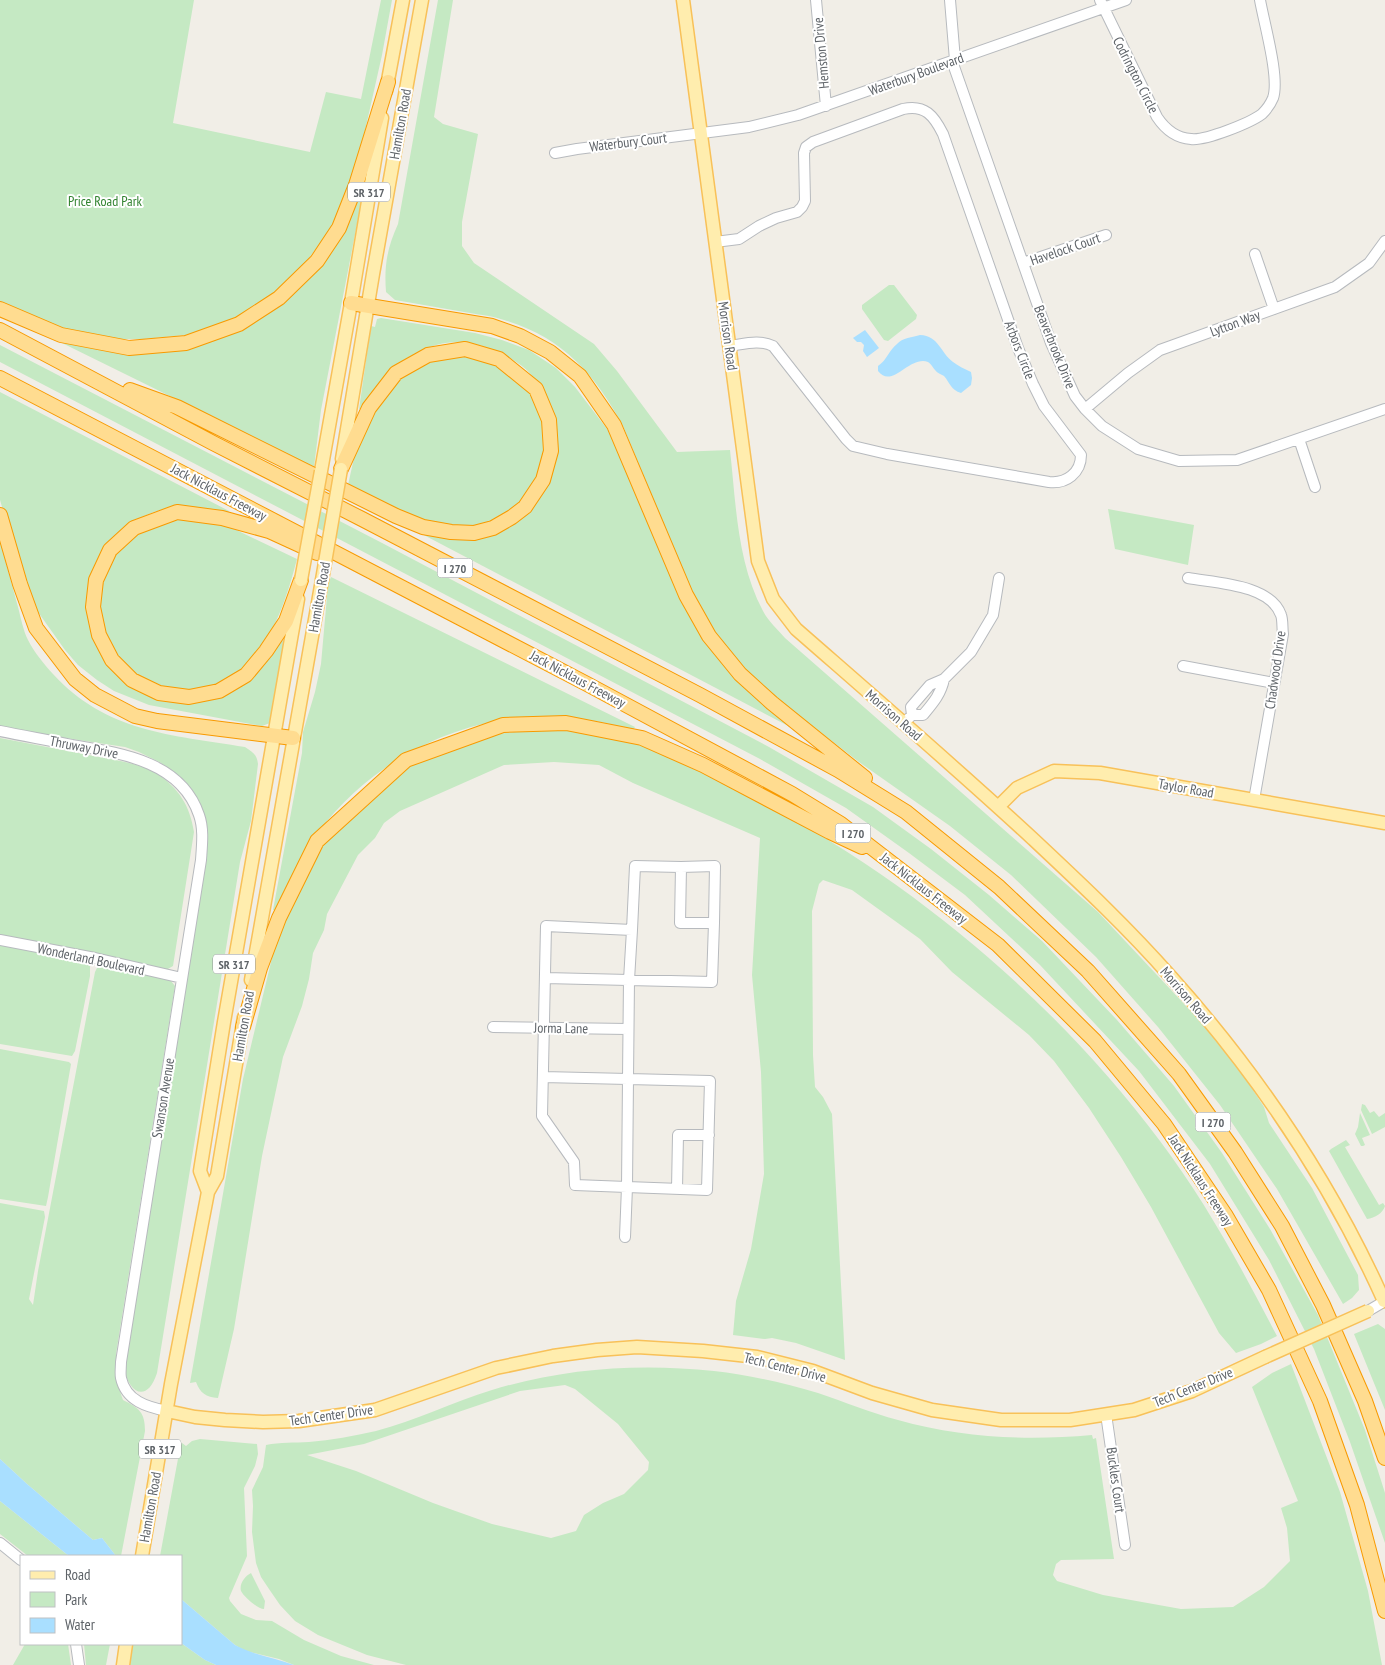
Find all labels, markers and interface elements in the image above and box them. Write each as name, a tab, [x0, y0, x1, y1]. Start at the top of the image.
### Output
street label: Hemston Drive	[809, 16, 833, 89]
street label: Codrington Circle	[1109, 34, 1163, 116]
street label: Waterbury Boulevard	[866, 48, 966, 100]
street label: Hamilton Road	[385, 87, 415, 161]
street label: Waterbury Court	[588, 128, 668, 156]
road number: SR 317	[348, 182, 390, 202]
park label: Price Road Park	[68, 192, 143, 210]
street label: Havelock Court	[1028, 229, 1103, 269]
street label: Morrison Road	[714, 300, 742, 372]
street label: Beaverbrook Drive	[1030, 303, 1080, 392]
street label: Lytton Way	[1207, 305, 1263, 340]
street label: Arbors Circle	[1001, 318, 1039, 382]
street label: Jack Nicklaus Freeway	[167, 459, 271, 525]
road number: I 270	[438, 558, 472, 578]
street label: Hamilton Road	[304, 560, 334, 634]
street label: Chadwood Drive	[1261, 629, 1289, 710]
street label: Jack Nicklaus Freeway	[526, 646, 630, 712]
street label: Morrison Road	[862, 685, 926, 745]
street label: Thruway Drive	[48, 732, 120, 763]
street label: Taylor Road	[1157, 774, 1215, 802]
road number: I 270	[836, 824, 870, 842]
street label: Jack Nicklaus Freeway	[876, 848, 972, 928]
street label: Wonderland Boulevard	[36, 939, 146, 979]
road number: SR 317	[213, 954, 255, 974]
street label: Morrison Road	[1156, 963, 1216, 1027]
street label: Hamilton Road	[228, 989, 258, 1063]
street label: Jorma Lane	[533, 1019, 588, 1037]
street label: Swanson Avenue	[148, 1056, 178, 1139]
road number: I 270	[1196, 1112, 1230, 1132]
street label: Jack Nicklaus Freeway	[1164, 1130, 1238, 1230]
street label: Tech Center Drive	[742, 1348, 828, 1386]
street label: Tech Center Drive	[1151, 1363, 1236, 1411]
street label: Tech Center Drive	[288, 1400, 374, 1430]
road number: SR 317	[139, 1440, 181, 1458]
street label: Buckles Court	[1102, 1446, 1130, 1514]
street label: Hamilton Road	[135, 1470, 165, 1544]
legend	[20, 1555, 182, 1645]
text: Road	[65, 1565, 91, 1584]
text: Park	[65, 1590, 87, 1609]
text: Water	[65, 1615, 96, 1634]

